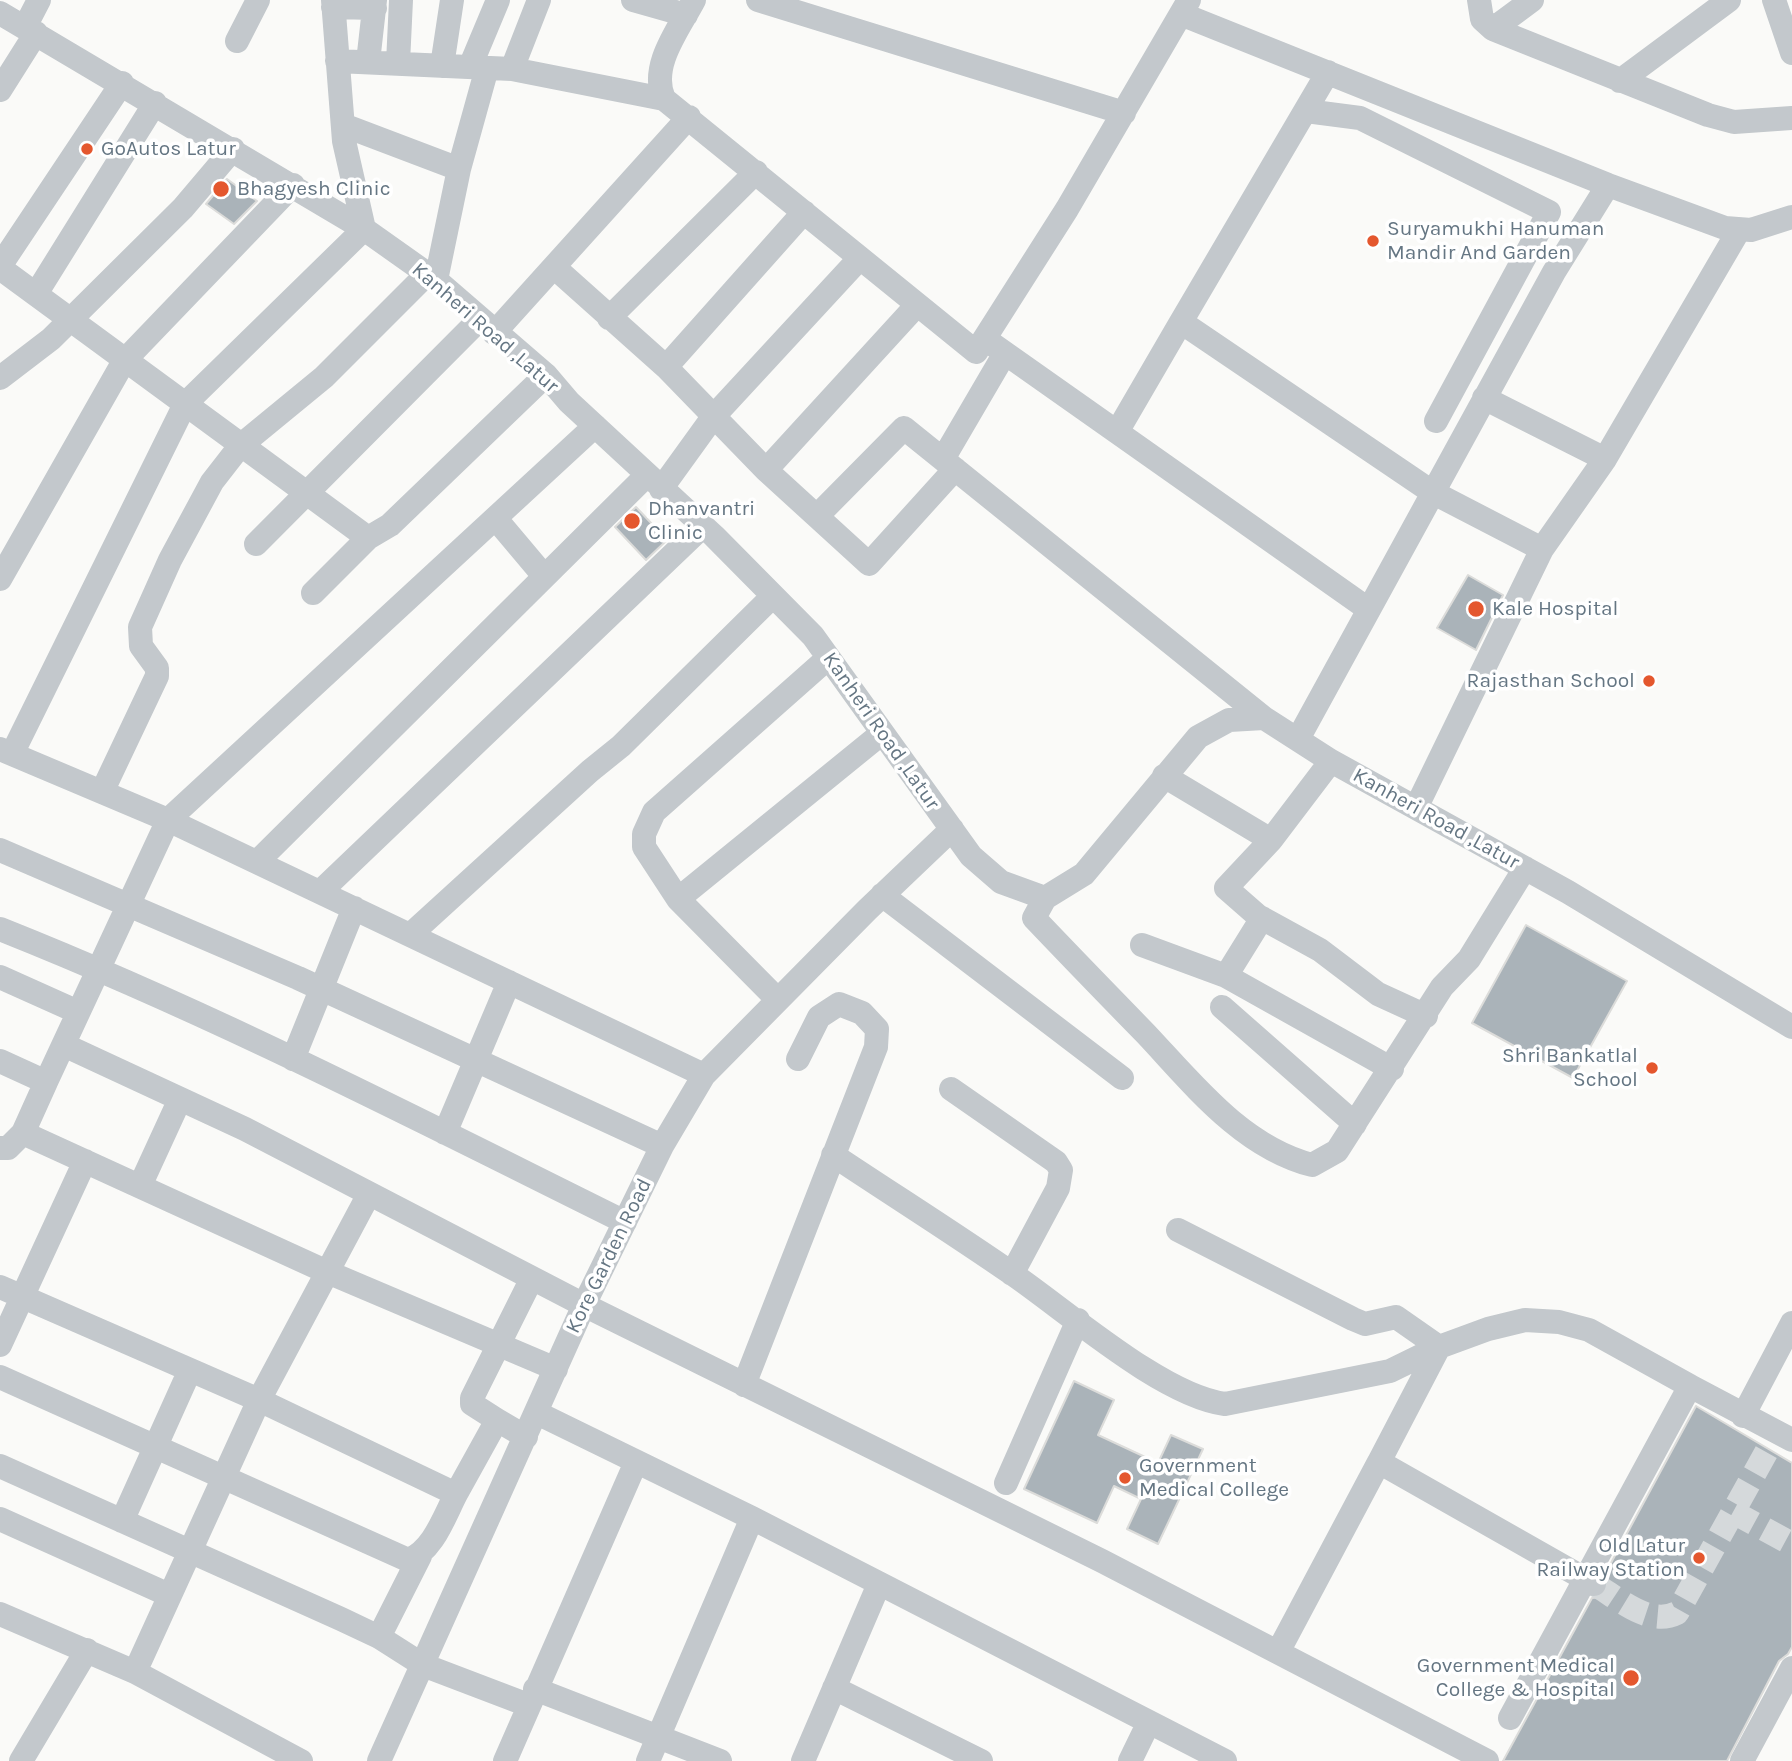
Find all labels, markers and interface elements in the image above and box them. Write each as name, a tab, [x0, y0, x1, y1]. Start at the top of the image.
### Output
place label: GoAutos Latur	[101, 136, 236, 162]
marker: GoAutos Latur	[79, 141, 95, 157]
place label: Bhagyesh Clinic	[237, 176, 391, 202]
marker: Bhagyesh Clinic	[211, 179, 231, 199]
place label: Suryamukhi Hanuman Mandir And Garden	[1387, 216, 1604, 266]
marker: Suryamukhi Hanuman Mandir And Garden	[1365, 233, 1381, 249]
street label: Kanheri Road ,Latur	[406, 257, 564, 399]
place label: Dhanvantri Clinic	[648, 496, 755, 546]
marker: Dhanvantri Clinic	[622, 511, 642, 531]
place label: Kale Hospital	[1492, 596, 1618, 622]
marker: Kale Hospital	[1466, 599, 1486, 619]
street label: Kanheri Road ,Latur	[817, 647, 945, 815]
place label: Rajasthan School	[1467, 668, 1635, 694]
marker: Rajasthan School	[1641, 673, 1657, 689]
street label: Kanheri Road ,Latur	[1348, 763, 1524, 875]
place label: Shri Bankatlal School	[1502, 1043, 1638, 1093]
marker: Shri Bankatlal School	[1644, 1060, 1660, 1076]
street label: Kore Garden Road	[561, 1174, 657, 1338]
place label: Government Medical College	[1139, 1453, 1289, 1503]
marker: Government Medical College	[1117, 1470, 1133, 1486]
place label: Old Latur Railway Station	[1536, 1533, 1685, 1583]
marker: Old Latur Railway Station	[1691, 1550, 1707, 1566]
place label: Government Medical College & Hospital	[1417, 1653, 1615, 1703]
marker: Government Medical College & Hospital	[1621, 1668, 1641, 1688]

